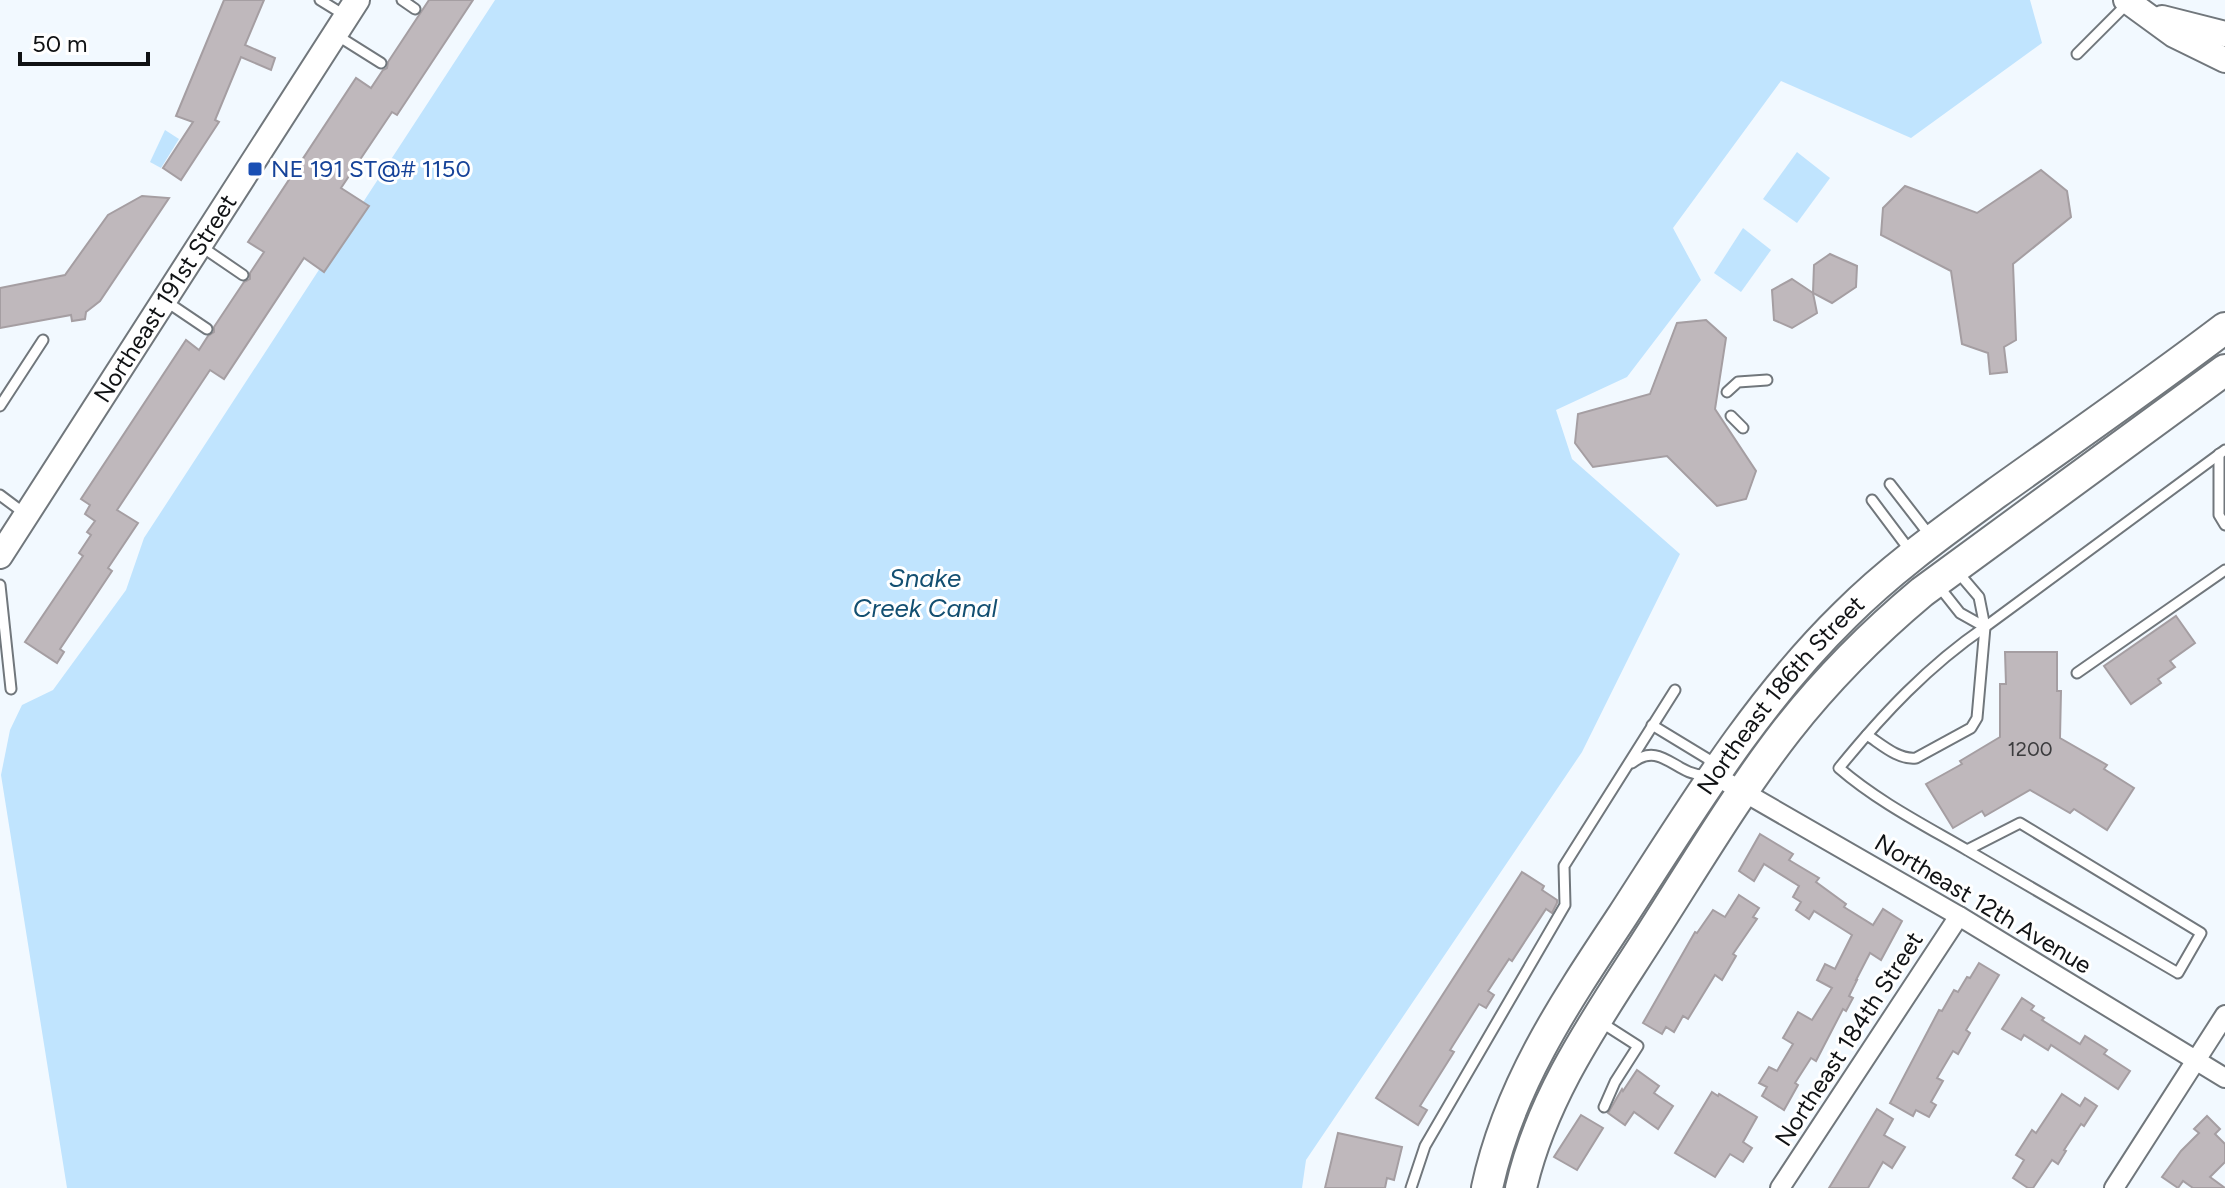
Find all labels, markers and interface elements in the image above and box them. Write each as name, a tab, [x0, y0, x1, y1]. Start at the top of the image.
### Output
scale bar	[20, 16, 148, 66]
text: 50 m	[32, 29, 88, 58]
place label: NE 191 ST@# 1150	[271, 154, 471, 183]
marker: NE 191 ST@# 1150	[246, 160, 264, 178]
street label: Northeast 191st Street	[87, 189, 242, 408]
water label: Snake Creek Canal	[853, 562, 998, 624]
street label: Northeast 186th Street	[1690, 589, 1870, 800]
house number: 1200	[2007, 737, 2053, 761]
street label: Northeast 12th Avenue	[1870, 827, 2097, 980]
street label: Northeast 184th Street	[1768, 926, 1929, 1151]

